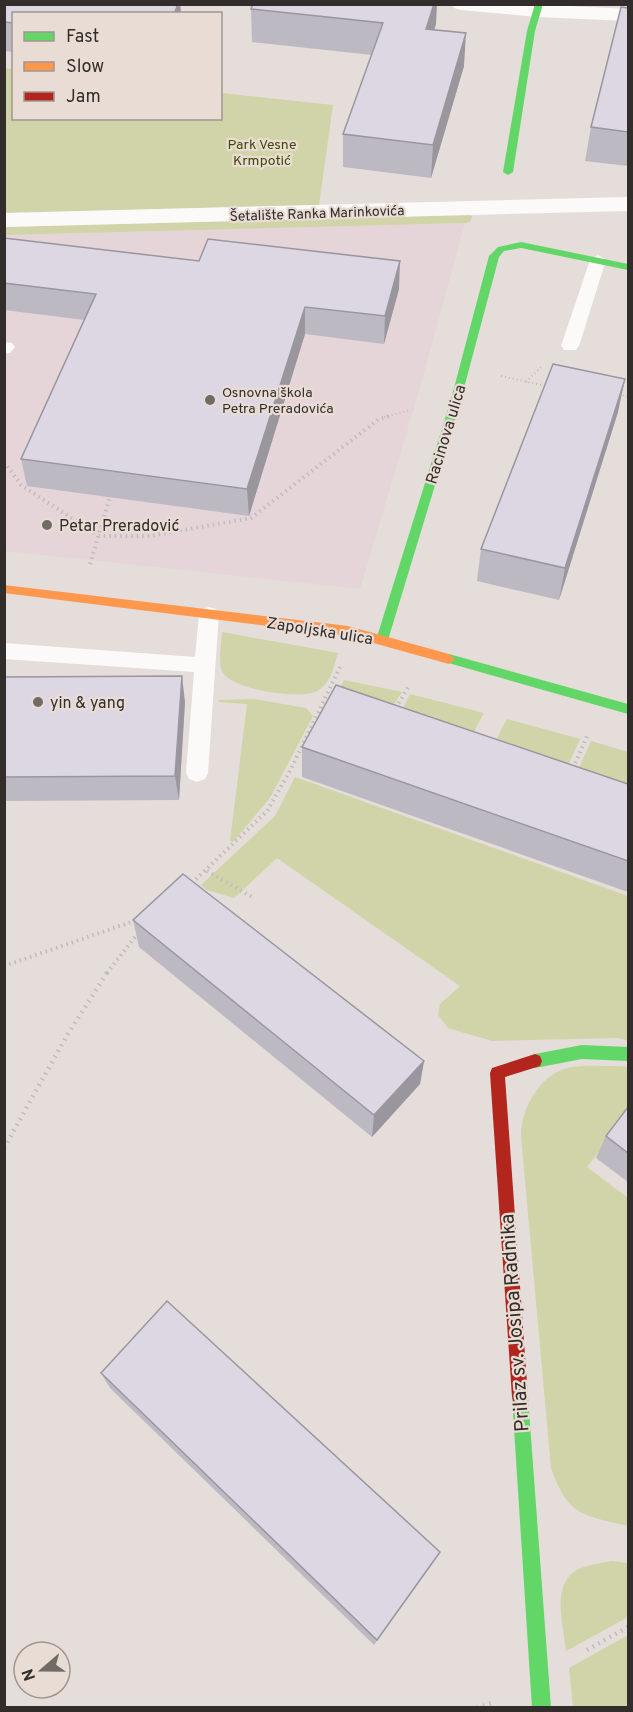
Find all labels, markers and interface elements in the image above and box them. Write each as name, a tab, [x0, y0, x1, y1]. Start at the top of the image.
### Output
legend	[12, 12, 222, 120]
text: Fast	[66, 26, 99, 49]
text: Slow	[66, 56, 104, 79]
text: Jam	[66, 86, 101, 109]
park label: Park Vesne Krmpotić	[227, 137, 297, 170]
street label: Šetalište Ranka Marinkovića	[229, 202, 405, 226]
street label: Racinova ulica	[422, 382, 472, 487]
place label: Osnovna škola Petra Preradovića	[222, 385, 334, 418]
marker: Osnovna škola Petra Preradovića	[203, 393, 217, 407]
place label: Petar Preradović	[59, 517, 179, 537]
marker: Petar Preradović	[40, 518, 54, 532]
street label: Zapoljska ulica	[265, 614, 374, 650]
place label: yin & yang	[50, 694, 125, 714]
marker: yin & yang	[31, 695, 45, 709]
street label: Prilaz sv. Josipa Radnika	[495, 1213, 537, 1433]
north arrow	[12, 1640, 72, 1700]
text: N	[18, 1666, 41, 1683]

